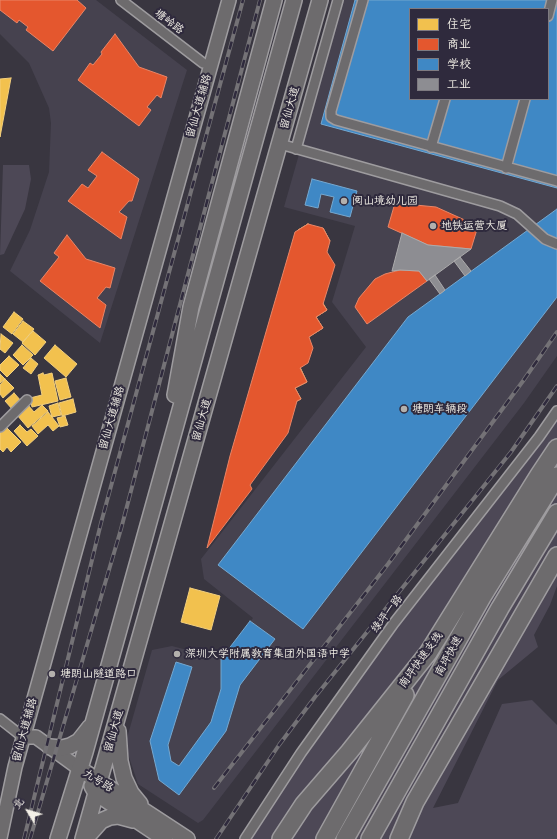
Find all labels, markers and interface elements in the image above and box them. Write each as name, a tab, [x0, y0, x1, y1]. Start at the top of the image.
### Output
street label: 塘岭路	[152, 7, 186, 37]
legend	[409, 8, 549, 100]
text: 住宅	[447, 16, 471, 32]
text: 商业	[447, 36, 471, 52]
text: 学校	[447, 56, 471, 72]
street label: 留仙大道辅路	[184, 72, 214, 140]
text: 工业	[447, 76, 471, 92]
street label: 留仙大道	[278, 85, 302, 131]
place label: 阅山境幼儿园	[352, 194, 418, 208]
marker: 阅山境幼儿园	[339, 196, 349, 206]
place label: 地铁运营大厦	[441, 219, 507, 233]
marker: 地铁运营大厦	[428, 221, 438, 231]
street label: 留仙大道辅路	[97, 384, 127, 452]
street label: 留仙大道	[190, 397, 214, 443]
place label: 塘朗车辆段	[412, 402, 467, 416]
marker: 塘朗车辆段	[399, 404, 409, 414]
street label: 绿坪一路	[368, 592, 406, 636]
street label: 南坪快速支线	[396, 629, 446, 691]
street label: 南坪快速	[433, 634, 465, 678]
place label: 深圳大学附属教育集团外国语中学	[185, 647, 350, 661]
marker: 深圳大学附属教育集团外国语中学	[172, 649, 182, 659]
place label: 塘朗山隧道路口	[60, 667, 137, 681]
marker: 塘朗山隧道路口	[47, 669, 57, 679]
street label: 留仙大道辅路	[10, 696, 40, 764]
street label: 留仙大道	[102, 708, 126, 754]
street label: 九号路	[80, 767, 116, 795]
north arrow	[8, 791, 48, 831]
text: 北	[9, 794, 27, 812]

